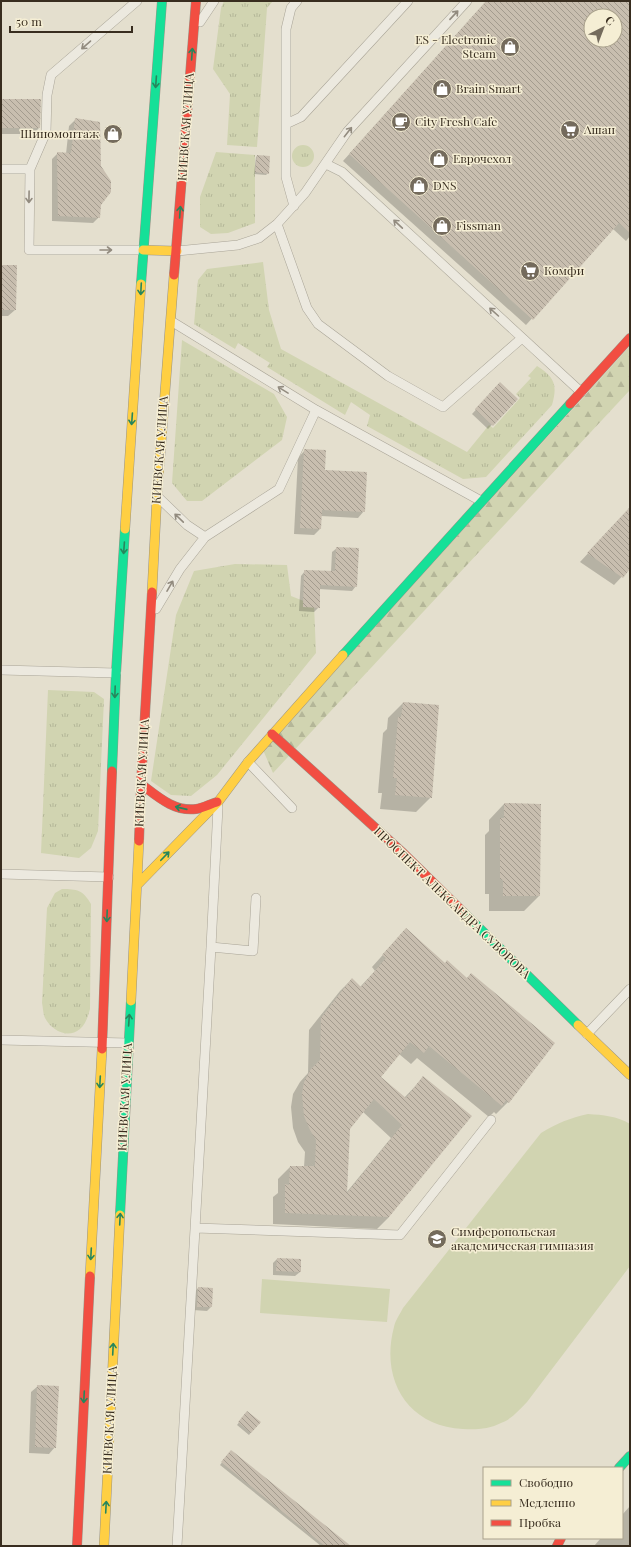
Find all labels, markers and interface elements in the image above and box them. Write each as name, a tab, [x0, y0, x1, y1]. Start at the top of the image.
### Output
scale bar	[10, 8, 132, 34]
north arrow	[583, 8, 623, 48]
one-way arrow	[449, 11, 458, 21]
text: С	[602, 12, 618, 29]
text: 50 m	[16, 13, 42, 29]
place label: ES - Electronic Steam	[415, 31, 496, 61]
shop icon: ES - Electronic Steam	[499, 36, 521, 58]
one-way arrow	[81, 40, 91, 50]
one-way arrow	[188, 48, 195, 61]
street label: КИЕВСКАЯ УЛИЦА	[173, 72, 197, 181]
one-way arrow	[152, 75, 159, 88]
shop icon: Brain Smart	[431, 78, 453, 100]
place label: Brain Smart	[456, 80, 522, 96]
cafe icon: City Fresh Cafe	[390, 111, 412, 133]
place label: City Fresh Cafe	[415, 113, 497, 129]
supermarket icon: Ашан	[559, 119, 581, 141]
place label: Ашан	[583, 121, 615, 137]
shop icon: Шиномонтаж	[102, 123, 124, 145]
place label: Шиномонтаж	[20, 125, 99, 141]
one-way arrow	[343, 126, 352, 137]
shop icon: Еврочехол	[428, 148, 450, 170]
place label: Еврочехол	[453, 150, 511, 166]
shop icon: DNS	[408, 175, 430, 197]
place label: DNS	[433, 177, 457, 193]
one-way arrow	[25, 190, 33, 203]
one-way arrow	[176, 206, 183, 219]
shop icon: Fissman	[431, 215, 453, 237]
place label: Fissman	[456, 217, 501, 233]
one-way arrow	[393, 219, 403, 229]
one-way arrow	[99, 246, 112, 254]
supermarket icon: Комфи	[519, 260, 541, 282]
place label: Комфи	[544, 262, 585, 278]
one-way arrow	[137, 282, 144, 295]
one-way arrow	[488, 307, 499, 316]
one-way arrow	[277, 385, 289, 393]
street label: КИЕВСКАЯ УЛИЦА	[147, 395, 171, 504]
one-way arrow	[129, 412, 136, 425]
one-way arrow	[174, 513, 184, 523]
one-way arrow	[120, 541, 127, 554]
one-way arrow	[166, 580, 174, 592]
one-way arrow	[111, 685, 119, 698]
street label: КИЕВСКАЯ УЛИЦА	[130, 718, 152, 827]
one-way arrow	[174, 803, 187, 811]
street label: ПРОСПЕКТ АЛЕКСАНДРА СУВОРОВА	[371, 823, 535, 982]
one-way arrow	[160, 851, 170, 861]
one-way arrow	[103, 909, 111, 922]
one-way arrow	[126, 1014, 133, 1027]
street label: КИЕВСКАЯ УЛИЦА	[113, 1042, 135, 1151]
one-way arrow	[96, 1075, 103, 1088]
one-way arrow	[116, 1213, 123, 1226]
place label: Симферопольская академическая гимназия	[451, 1223, 594, 1253]
school or university icon: Симферопольская академическая гимназия	[426, 1228, 448, 1250]
one-way arrow	[87, 1247, 94, 1260]
one-way arrow	[110, 1343, 117, 1356]
street label: КИЕВСКАЯ УЛИЦА	[98, 1365, 120, 1474]
one-way arrow	[80, 1390, 87, 1403]
legend	[483, 1467, 623, 1539]
text: Свободно	[519, 1474, 574, 1490]
text: Медленно	[519, 1494, 576, 1510]
one-way arrow	[102, 1501, 109, 1514]
text: Пробка	[519, 1514, 561, 1530]

